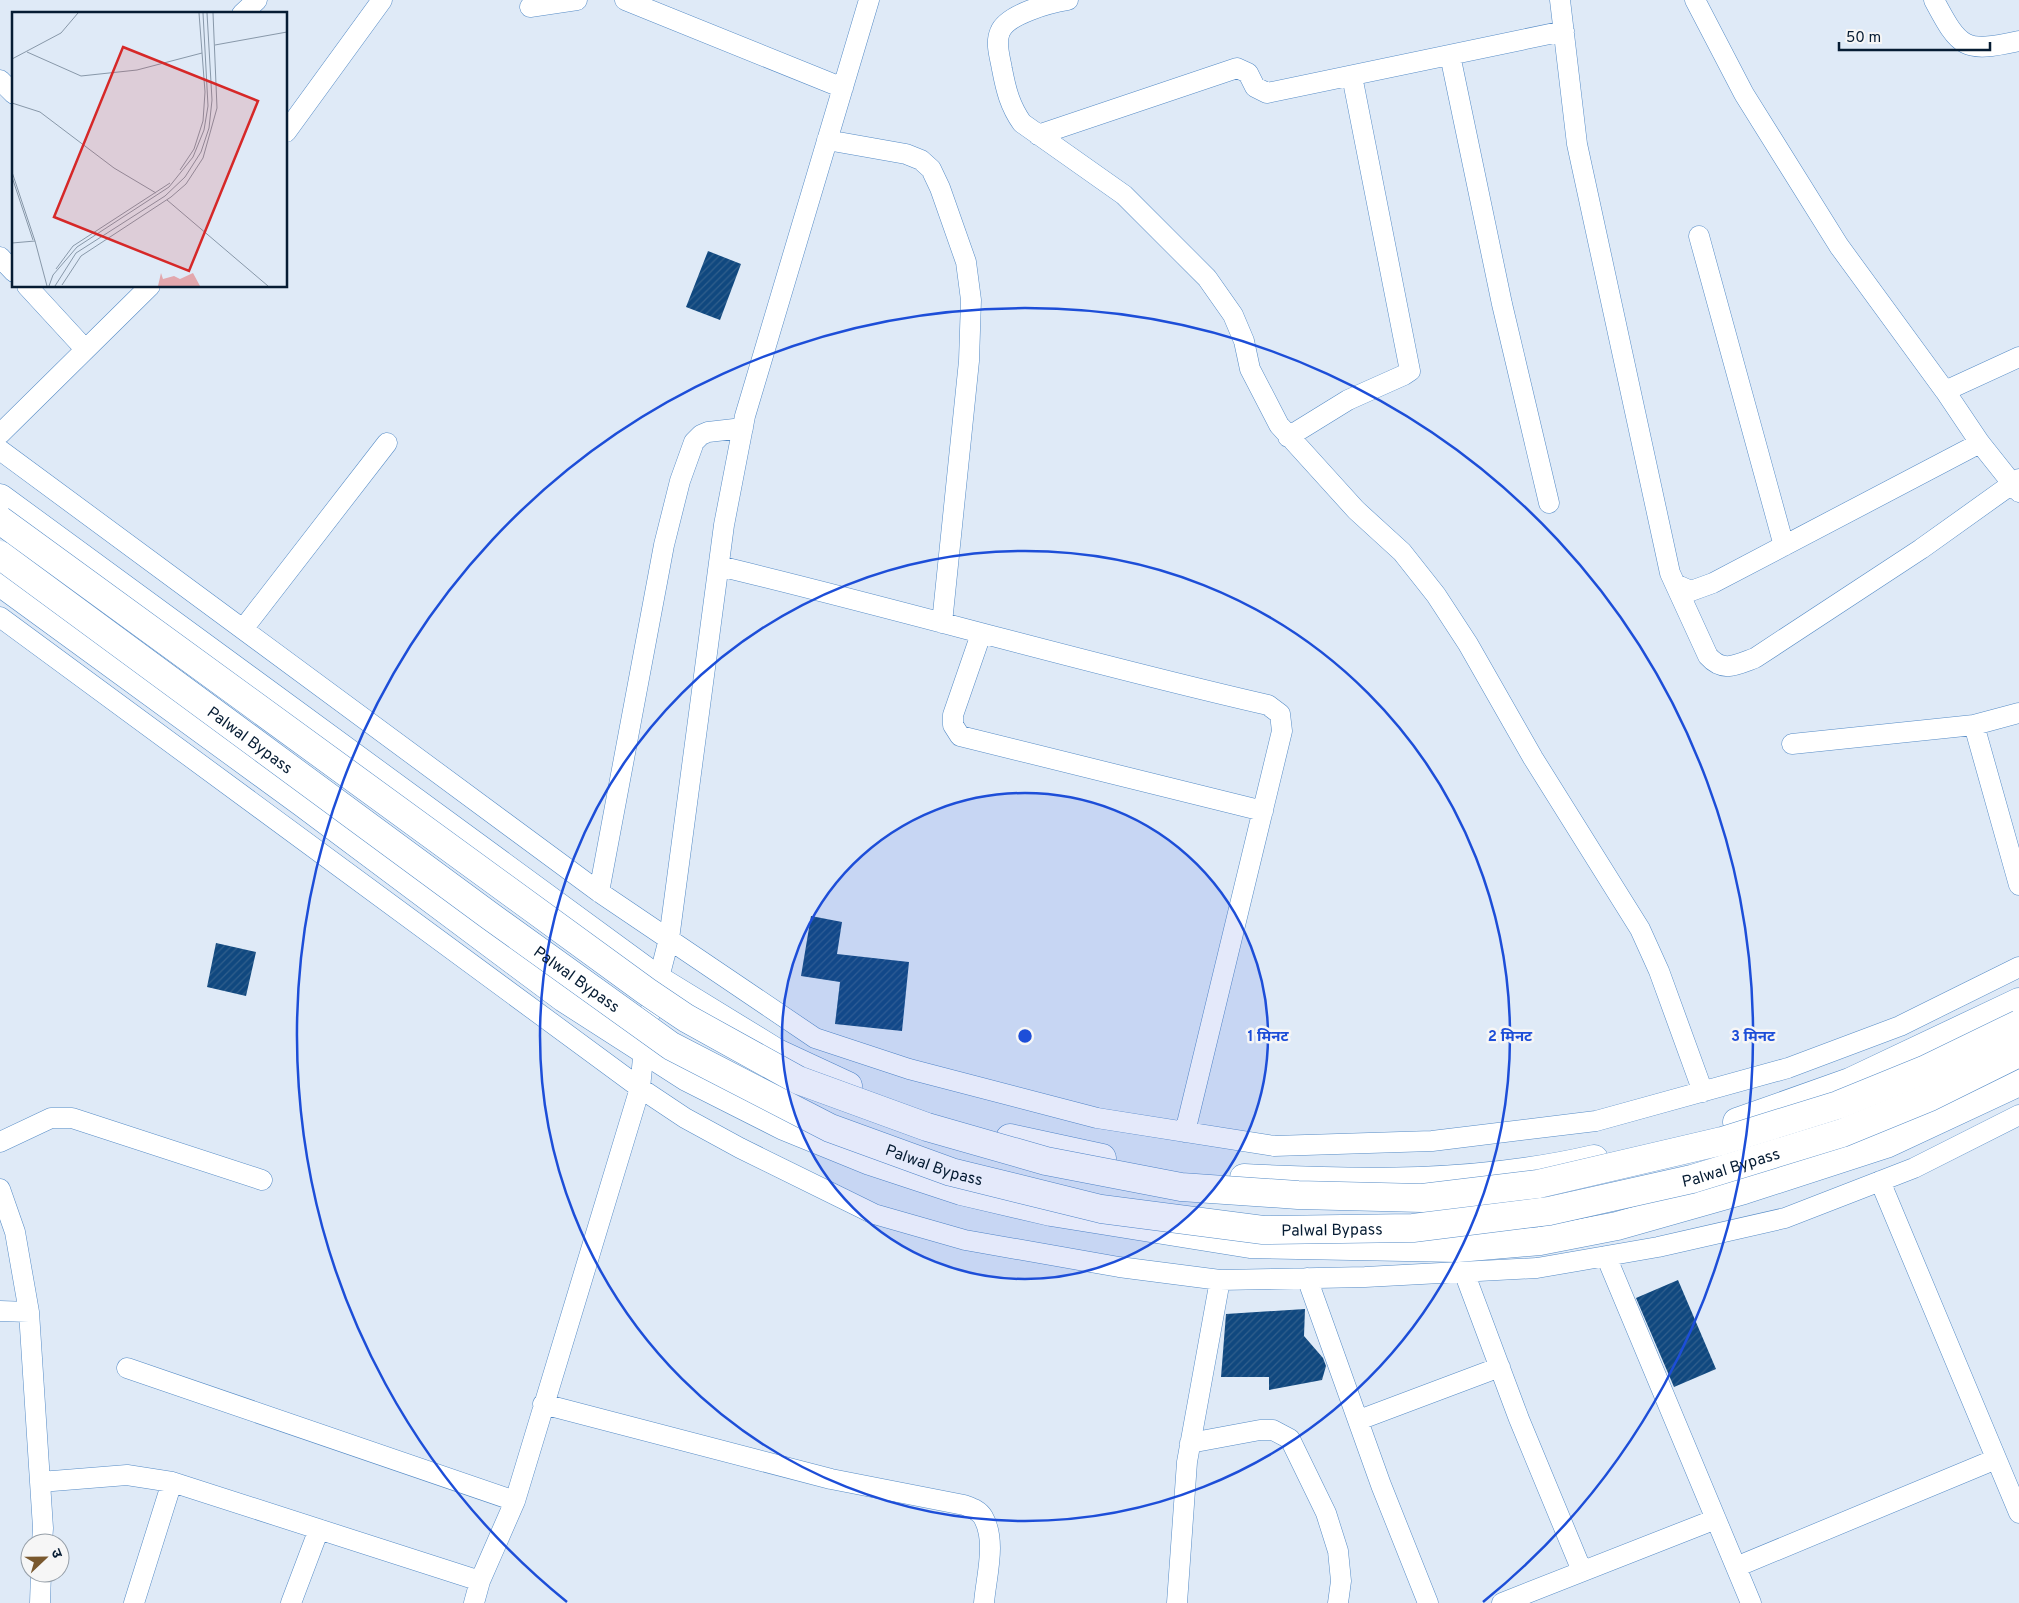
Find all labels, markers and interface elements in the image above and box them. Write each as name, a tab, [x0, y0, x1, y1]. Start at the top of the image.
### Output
inset map	[12, 12, 288, 288]
scale bar	[1839, 20, 1990, 52]
text: 50 m	[1846, 29, 1881, 48]
street label: Palwal Bypass	[202, 703, 296, 779]
street label: Palwal Bypass	[529, 943, 623, 1018]
centre of rings	[1016, 1027, 1034, 1045]
text: 1 मिनट	[1247, 1028, 1290, 1047]
text: 2 मिनट	[1488, 1028, 1533, 1047]
text: 3 मिनट	[1731, 1028, 1776, 1047]
street label: Palwal Bypass	[882, 1141, 985, 1191]
street label: Palwal Bypass	[1680, 1145, 1783, 1193]
street label: Palwal Bypass	[1281, 1220, 1383, 1242]
north arrow	[20, 1533, 70, 1583]
text: उ	[46, 1547, 65, 1561]

